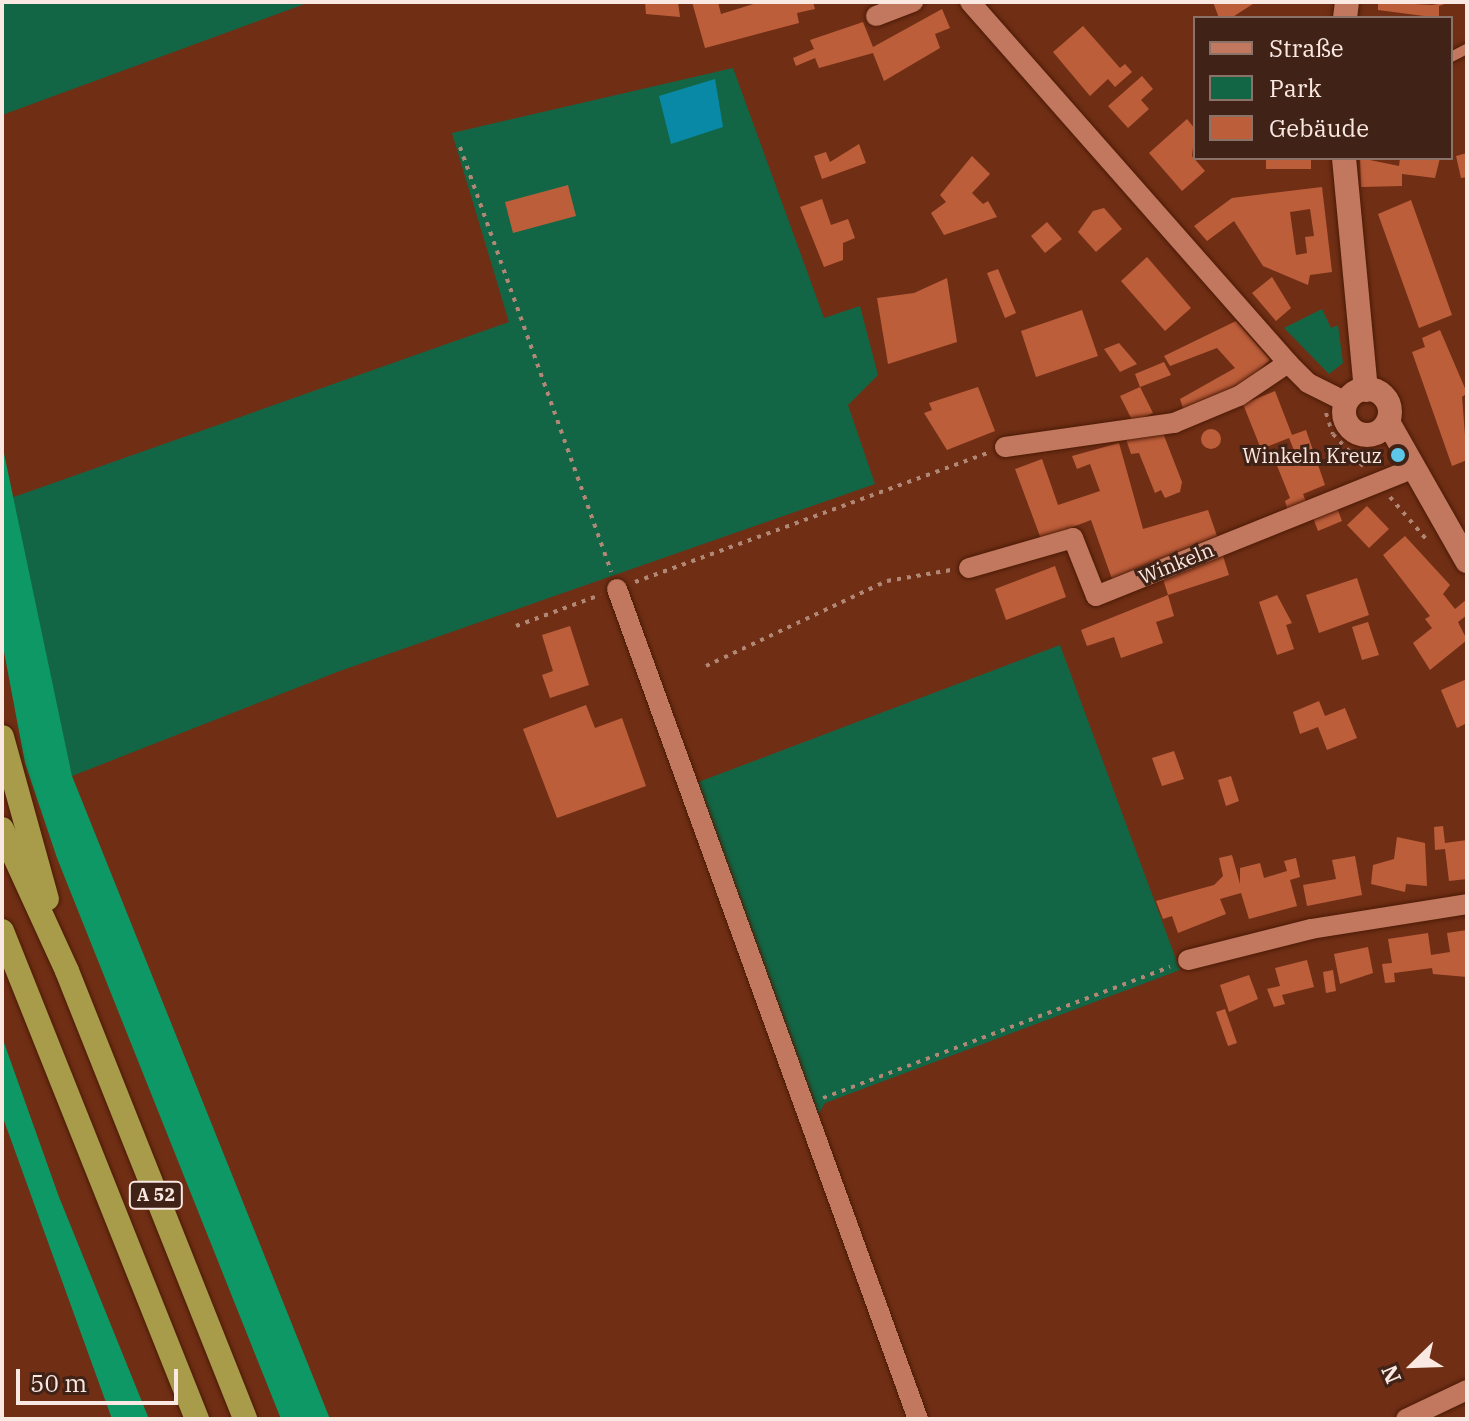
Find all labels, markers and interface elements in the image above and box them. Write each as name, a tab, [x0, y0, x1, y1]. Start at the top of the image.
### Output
legend	[1193, 16, 1453, 160]
text: Straße	[1269, 32, 1344, 64]
text: Park	[1269, 72, 1321, 104]
text: Gebäude	[1269, 112, 1369, 144]
place label: Winkeln Kreuz	[1242, 443, 1382, 467]
marker: Winkeln Kreuz	[1389, 446, 1407, 464]
street label: Winkeln	[1135, 537, 1217, 589]
road number: A 52	[128, 1181, 184, 1209]
north arrow	[1373, 1325, 1453, 1405]
scale bar	[20, 1353, 182, 1403]
text: N	[1374, 1361, 1407, 1388]
text: 50 m	[30, 1367, 87, 1399]

